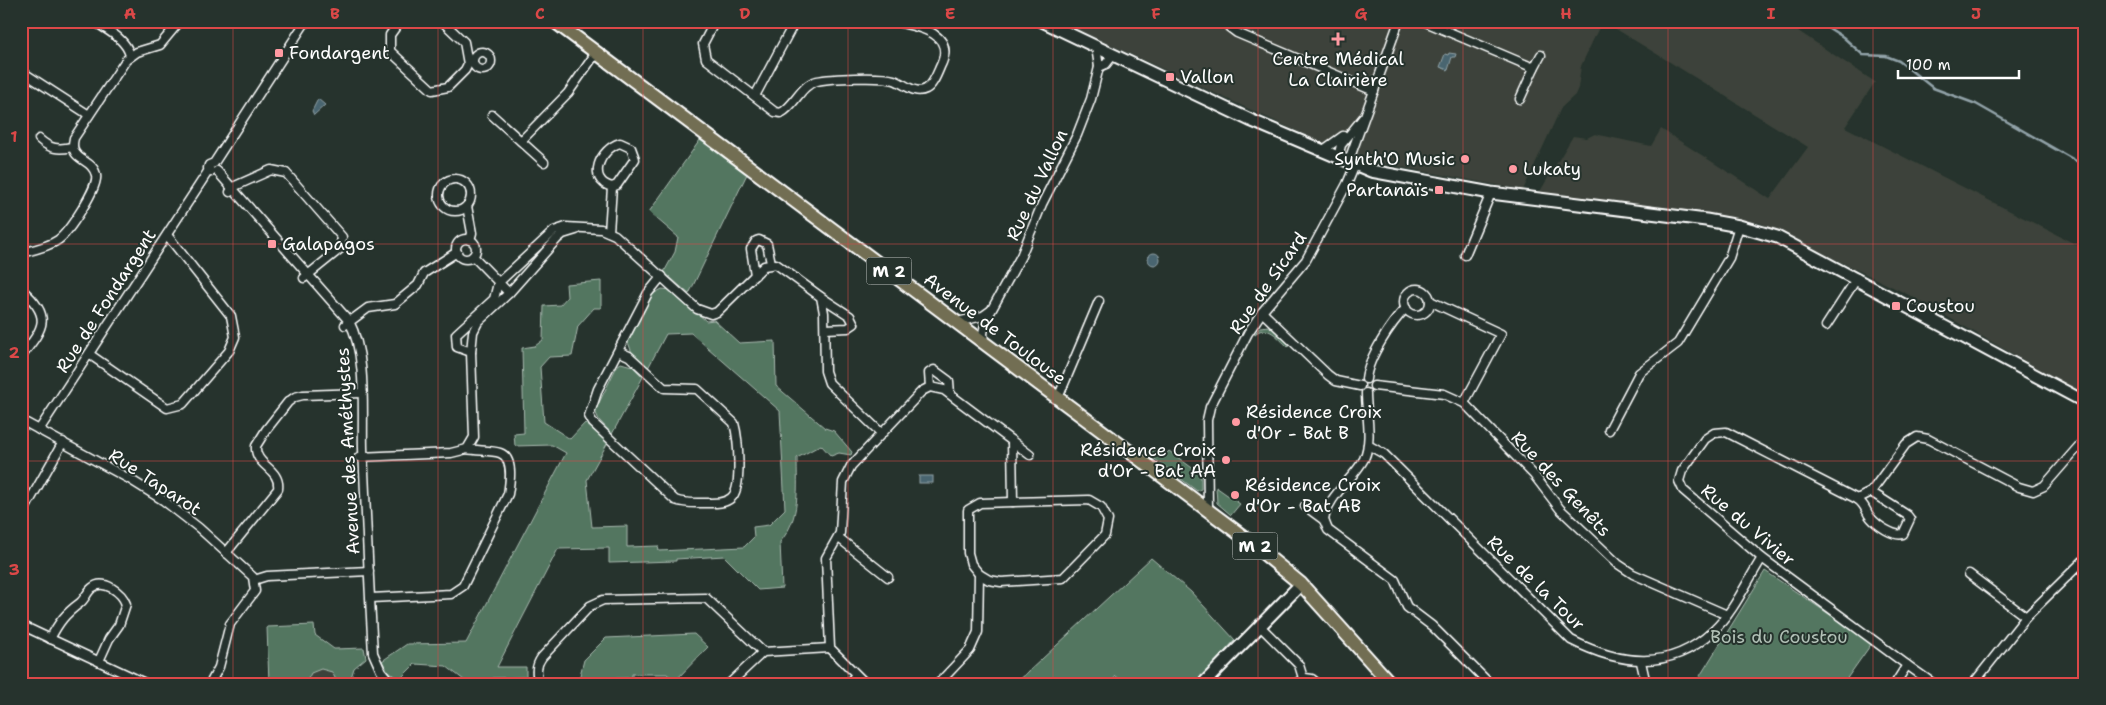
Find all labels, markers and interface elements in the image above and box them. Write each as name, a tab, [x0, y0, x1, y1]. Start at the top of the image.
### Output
text: A	[124, 3, 136, 24]
text: B	[330, 3, 340, 24]
text: C	[535, 3, 545, 24]
text: D	[739, 3, 751, 24]
text: E	[945, 3, 955, 24]
text: F	[1151, 3, 1161, 24]
text: G	[1355, 3, 1368, 24]
text: H	[1560, 3, 1572, 24]
text: I	[1767, 3, 1776, 24]
text: J	[1971, 3, 1981, 24]
marker: Centre Médical La Clairière	[1331, 32, 1345, 46]
place label: Fondargent	[289, 41, 390, 65]
marker: Fondargent	[273, 47, 285, 59]
place label: Centre Médical La Clairière	[1272, 47, 1404, 92]
scale bar	[1898, 48, 2020, 80]
text: 100 m	[1906, 55, 1951, 75]
place label: Vallon	[1180, 65, 1234, 89]
marker: Vallon	[1164, 71, 1176, 83]
street label: Rue du Vallon	[1001, 125, 1073, 245]
text: 1	[10, 126, 18, 147]
place label: Synth'O Music	[1334, 147, 1455, 171]
marker: Synth'O Music	[1459, 153, 1471, 165]
place label: Lukaty	[1523, 157, 1581, 181]
marker: Lukaty	[1507, 163, 1519, 175]
place label: Partanaïs	[1346, 178, 1429, 202]
marker: Partanaïs	[1433, 184, 1445, 196]
street label: Rue de Fondargent	[50, 224, 162, 378]
street label: Rue de Sicard	[1224, 227, 1312, 339]
place label: Galapagos	[282, 232, 375, 256]
marker: Galapagos	[266, 238, 278, 250]
road number: M 2	[866, 258, 912, 284]
street label: Avenue de Toulouse	[919, 267, 1071, 391]
place label: Coustou	[1906, 294, 1975, 318]
marker: Coustou	[1890, 300, 1902, 312]
text: 2	[8, 342, 20, 363]
street label: Avenue des Améthystes	[331, 347, 365, 555]
place label: Résidence Croix d'Or - Bat B	[1246, 400, 1382, 445]
marker: Résidence Croix d'Or - Bat B	[1230, 416, 1242, 428]
street label: Rue des Genêts	[1506, 426, 1616, 542]
place label: Résidence Croix d'Or - Bat AA	[1080, 438, 1216, 483]
street label: Rue Taparot	[104, 443, 206, 521]
marker: Résidence Croix d'Or - Bat AA	[1220, 454, 1232, 466]
place label: Résidence Croix d'Or - Bat AB	[1245, 473, 1381, 518]
street label: Rue du Vivier	[1696, 478, 1800, 572]
marker: Résidence Croix d'Or - Bat AB	[1229, 489, 1241, 501]
street label: Rue de la Tour	[1482, 530, 1590, 636]
road number: M 2	[1232, 532, 1278, 560]
text: 3	[8, 559, 20, 580]
park label: Bois du Coustou	[1710, 625, 1848, 649]

